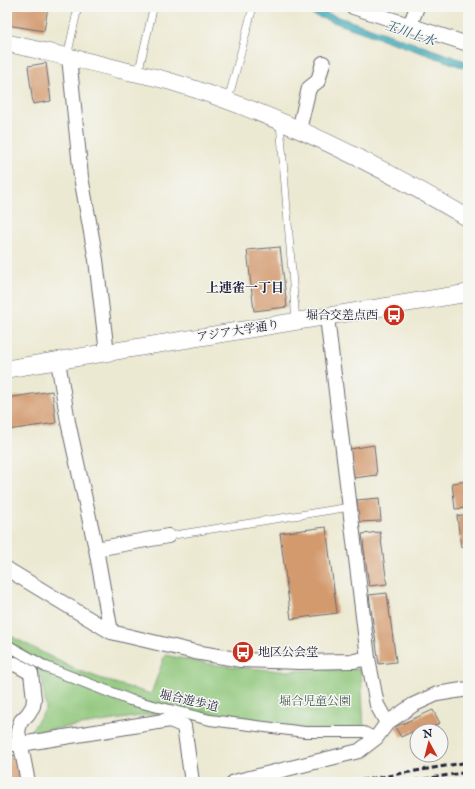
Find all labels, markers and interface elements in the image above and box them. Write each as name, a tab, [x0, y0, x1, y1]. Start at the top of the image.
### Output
water label: 玉川上水	[383, 17, 439, 51]
district label: 上連雀一丁目	[206, 280, 284, 297]
bus stop icon: 堀合交差点西	[381, 302, 407, 328]
place label: 堀合交差点西	[306, 308, 378, 323]
street label: アジア大学通り	[196, 317, 280, 345]
bus stop icon: 地区公会堂	[230, 639, 256, 665]
place label: 地区公会堂	[258, 645, 318, 660]
street label: 堀合遊歩道	[158, 687, 220, 715]
park label: 堀合児童公園	[279, 694, 351, 709]
north arrow	[409, 723, 449, 763]
text: N	[421, 726, 434, 742]

